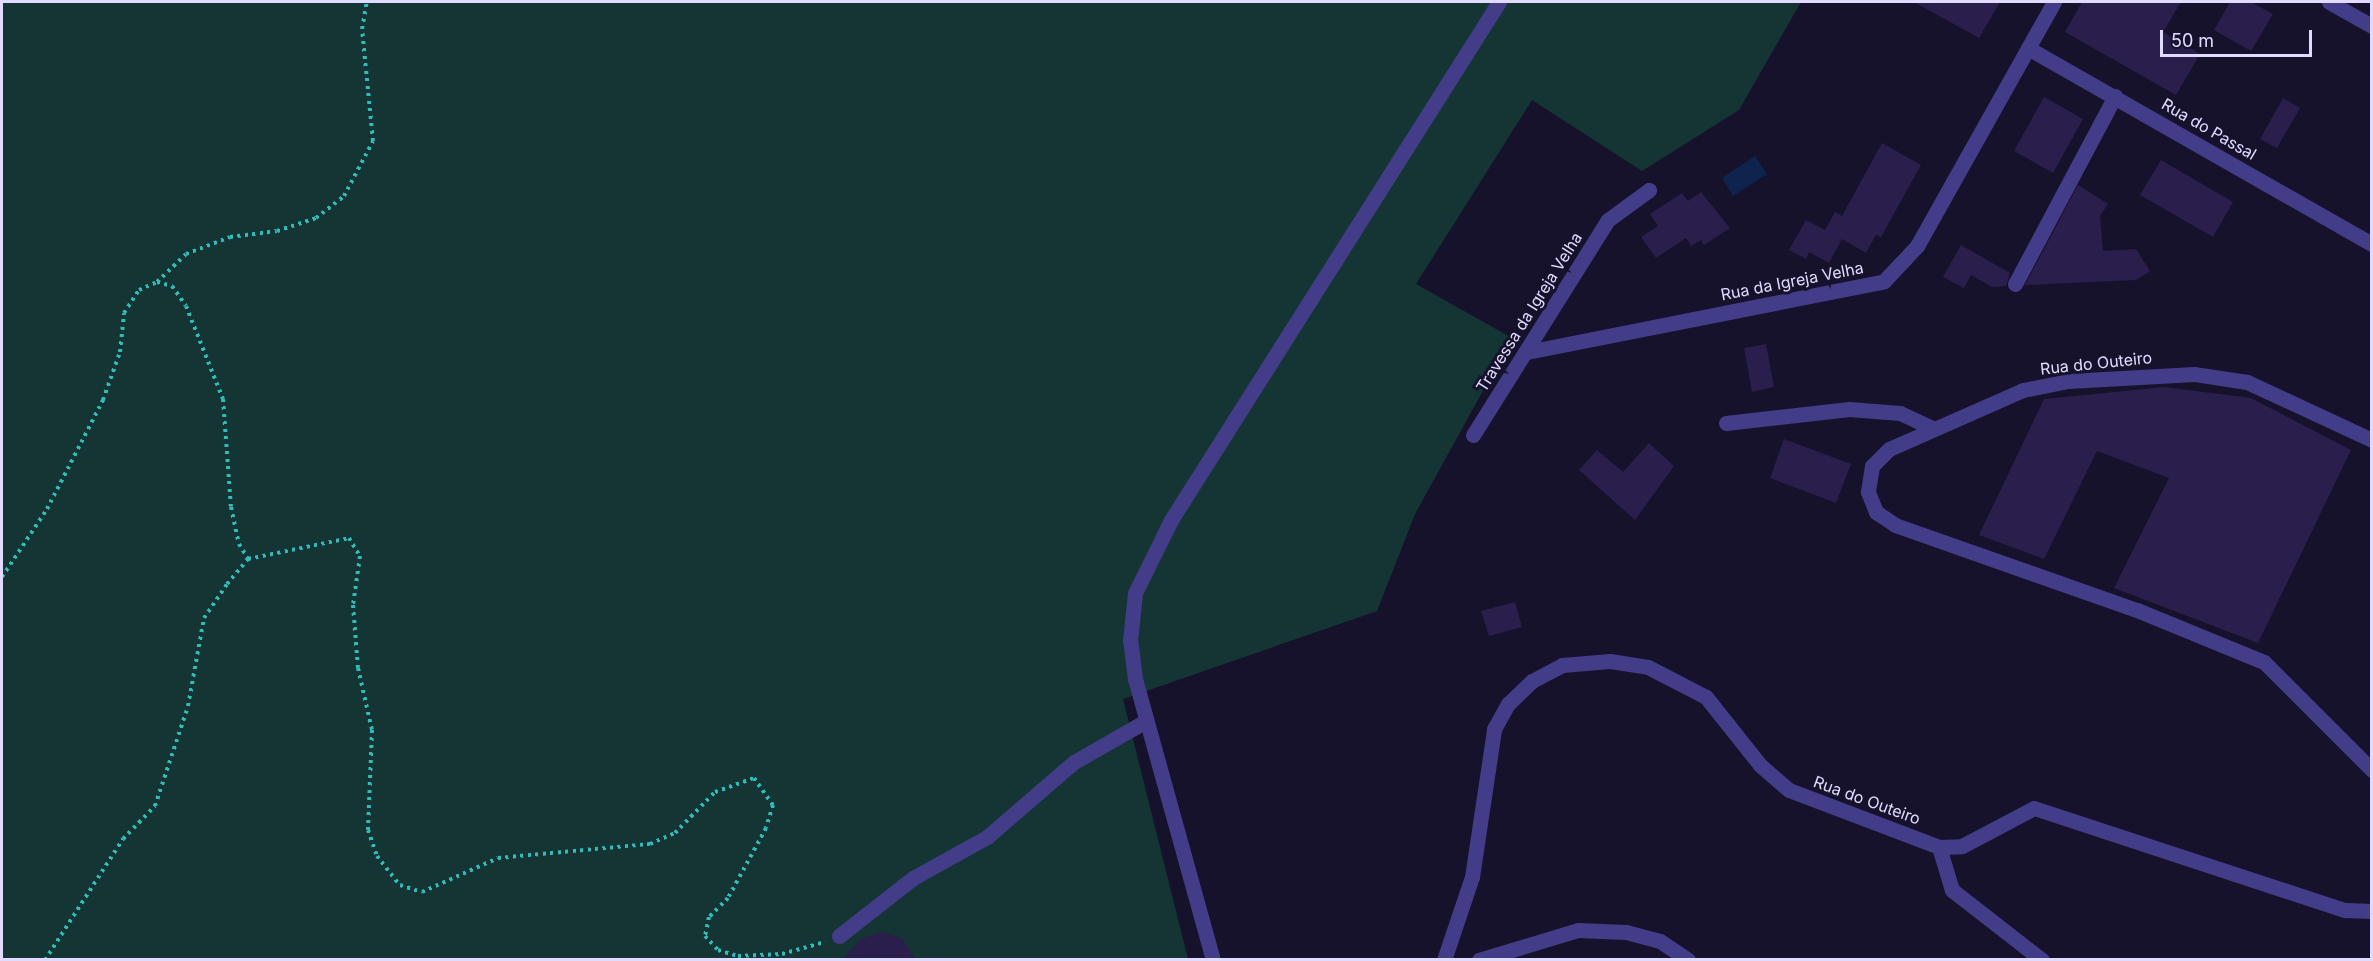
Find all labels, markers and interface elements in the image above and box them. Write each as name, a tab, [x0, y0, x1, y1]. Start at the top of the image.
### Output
scale bar	[2163, 18, 2314, 56]
text: 50 m	[2171, 30, 2214, 51]
street label: Rua do Passal	[2158, 94, 2260, 164]
street label: Travessa da Igreja Velha	[1472, 229, 1586, 395]
street label: Rua da Igreja Velha	[1719, 258, 1865, 304]
street label: Rua do Outeiro	[2039, 348, 2153, 378]
street label: Rua do Outeiro	[1811, 772, 1923, 828]

